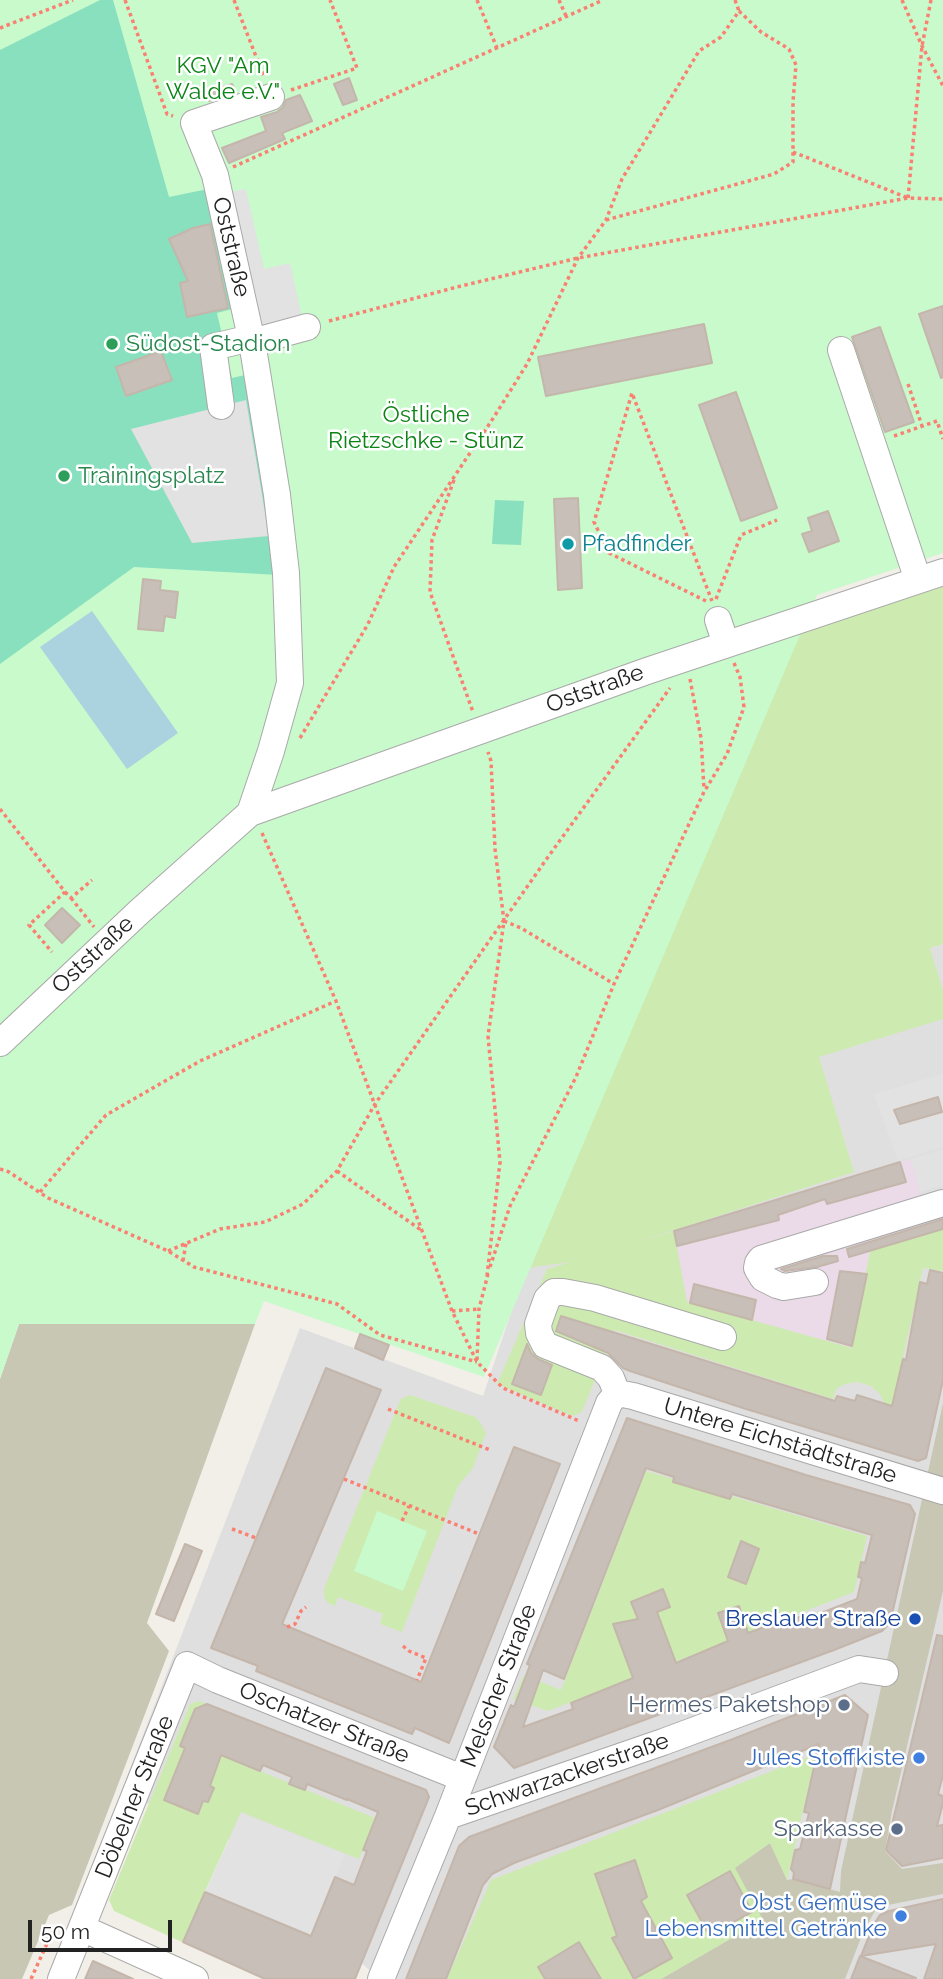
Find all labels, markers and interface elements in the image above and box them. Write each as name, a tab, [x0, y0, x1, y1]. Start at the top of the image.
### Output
park label: KGV "Am Walde e.V."	[166, 52, 280, 106]
street label: Oststraße	[206, 194, 256, 300]
place label: Südost-Stadion	[126, 330, 290, 358]
marker: Südost-Stadion	[104, 336, 120, 352]
park label: Östliche Rietzschke - Stünz	[328, 401, 524, 455]
place label: Trainingsplatz	[78, 462, 225, 490]
marker: Trainingsplatz	[56, 468, 72, 484]
place label: Pfadfinder	[582, 530, 692, 558]
marker: Pfadfinder	[560, 536, 576, 552]
street label: Oststraße	[543, 659, 647, 719]
street label: Oststraße	[46, 910, 140, 1000]
street label: Untere Eichstädtstraße	[660, 1392, 900, 1490]
street label: Melscher Straße	[455, 1601, 543, 1771]
place label: Breslauer Straße	[725, 1605, 901, 1633]
marker: Breslauer Straße	[907, 1611, 923, 1627]
street label: Oschatzer Straße	[235, 1676, 413, 1770]
place label: Hermes Paketshop	[628, 1691, 830, 1719]
marker: Hermes Paketshop	[836, 1697, 852, 1713]
street label: Döbelner Straße	[90, 1712, 180, 1882]
street label: Schwarzackerstraße	[461, 1727, 673, 1823]
place label: Jules Stoffkiste	[746, 1744, 905, 1772]
marker: Jules Stoffkiste	[911, 1750, 927, 1766]
place label: Sparkasse	[774, 1815, 883, 1843]
marker: Sparkasse	[889, 1821, 905, 1837]
place label: Obst Gemüse Lebensmittel Getränke	[645, 1889, 887, 1943]
scale bar	[32, 1906, 175, 1950]
marker: Obst Gemüse Lebensmittel Getränke	[893, 1908, 909, 1924]
text: 50 m	[41, 1919, 90, 1944]

